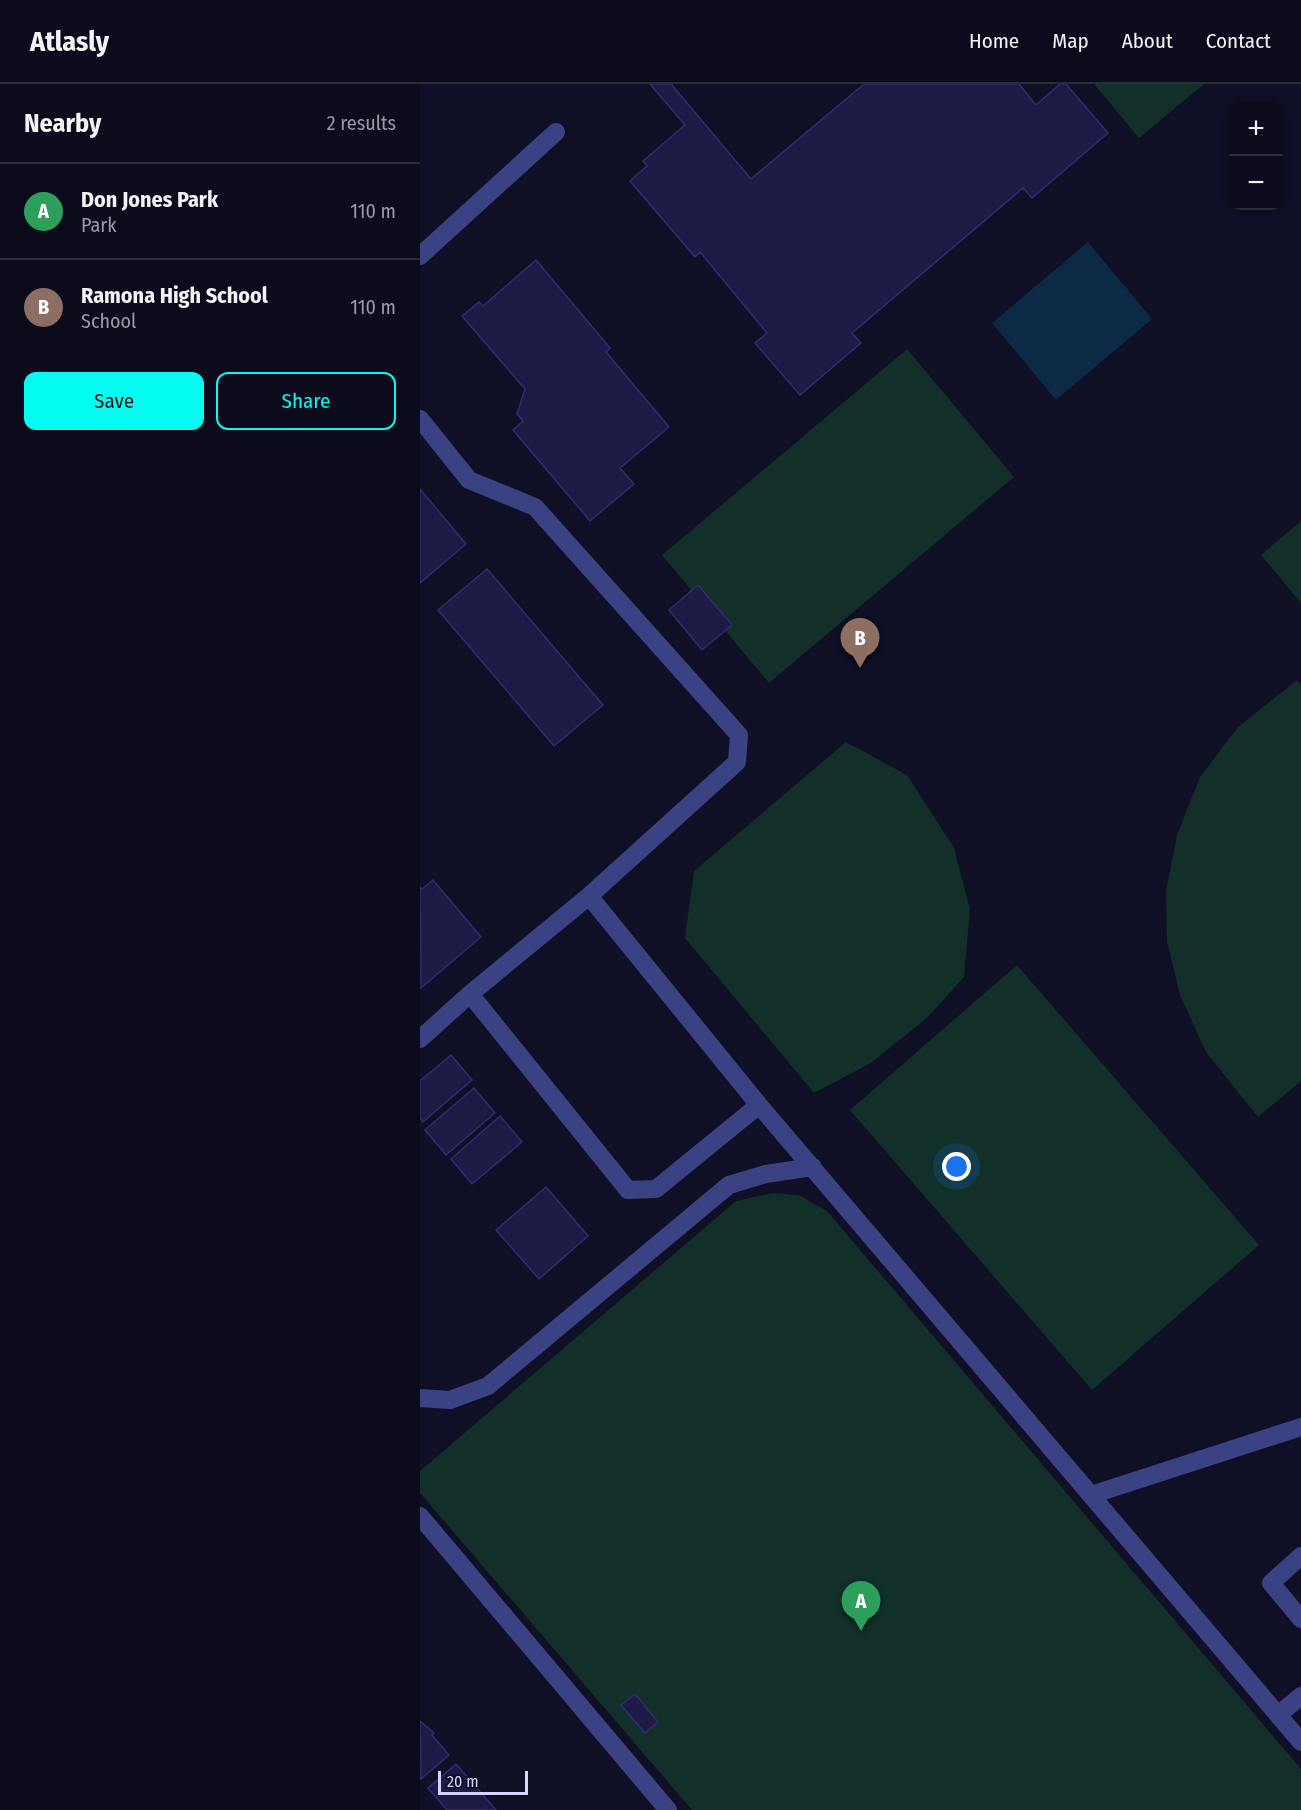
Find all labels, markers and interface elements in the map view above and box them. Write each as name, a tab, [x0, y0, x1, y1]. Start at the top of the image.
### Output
text: Atlasly	[30, 25, 109, 58]
text: Home	[969, 28, 1019, 54]
text: Map	[1052, 28, 1089, 54]
text: About	[1122, 28, 1173, 54]
text: Contact	[1206, 28, 1271, 54]
map controls	[1229, 102, 1283, 210]
button: +	[1229, 102, 1283, 156]
text: Nearby	[24, 108, 101, 139]
text: 2 results	[327, 111, 396, 135]
button: −	[1229, 156, 1283, 210]
text: Don Jones Park	[81, 186, 218, 213]
text: A	[38, 199, 49, 223]
text: 110 m	[350, 199, 396, 223]
text: Park	[81, 213, 117, 237]
text: Ramona High School	[81, 282, 268, 309]
text: B	[38, 295, 49, 319]
text: 110 m	[350, 295, 396, 319]
text: School	[81, 309, 136, 333]
button: Save	[24, 372, 204, 430]
button: Share	[216, 372, 396, 430]
pin: B	[840, 618, 880, 668]
your location	[942, 1152, 971, 1181]
pin: A	[842, 1582, 880, 1631]
scale bar	[438, 1768, 528, 1796]
text: 20 m	[447, 1772, 478, 1791]

